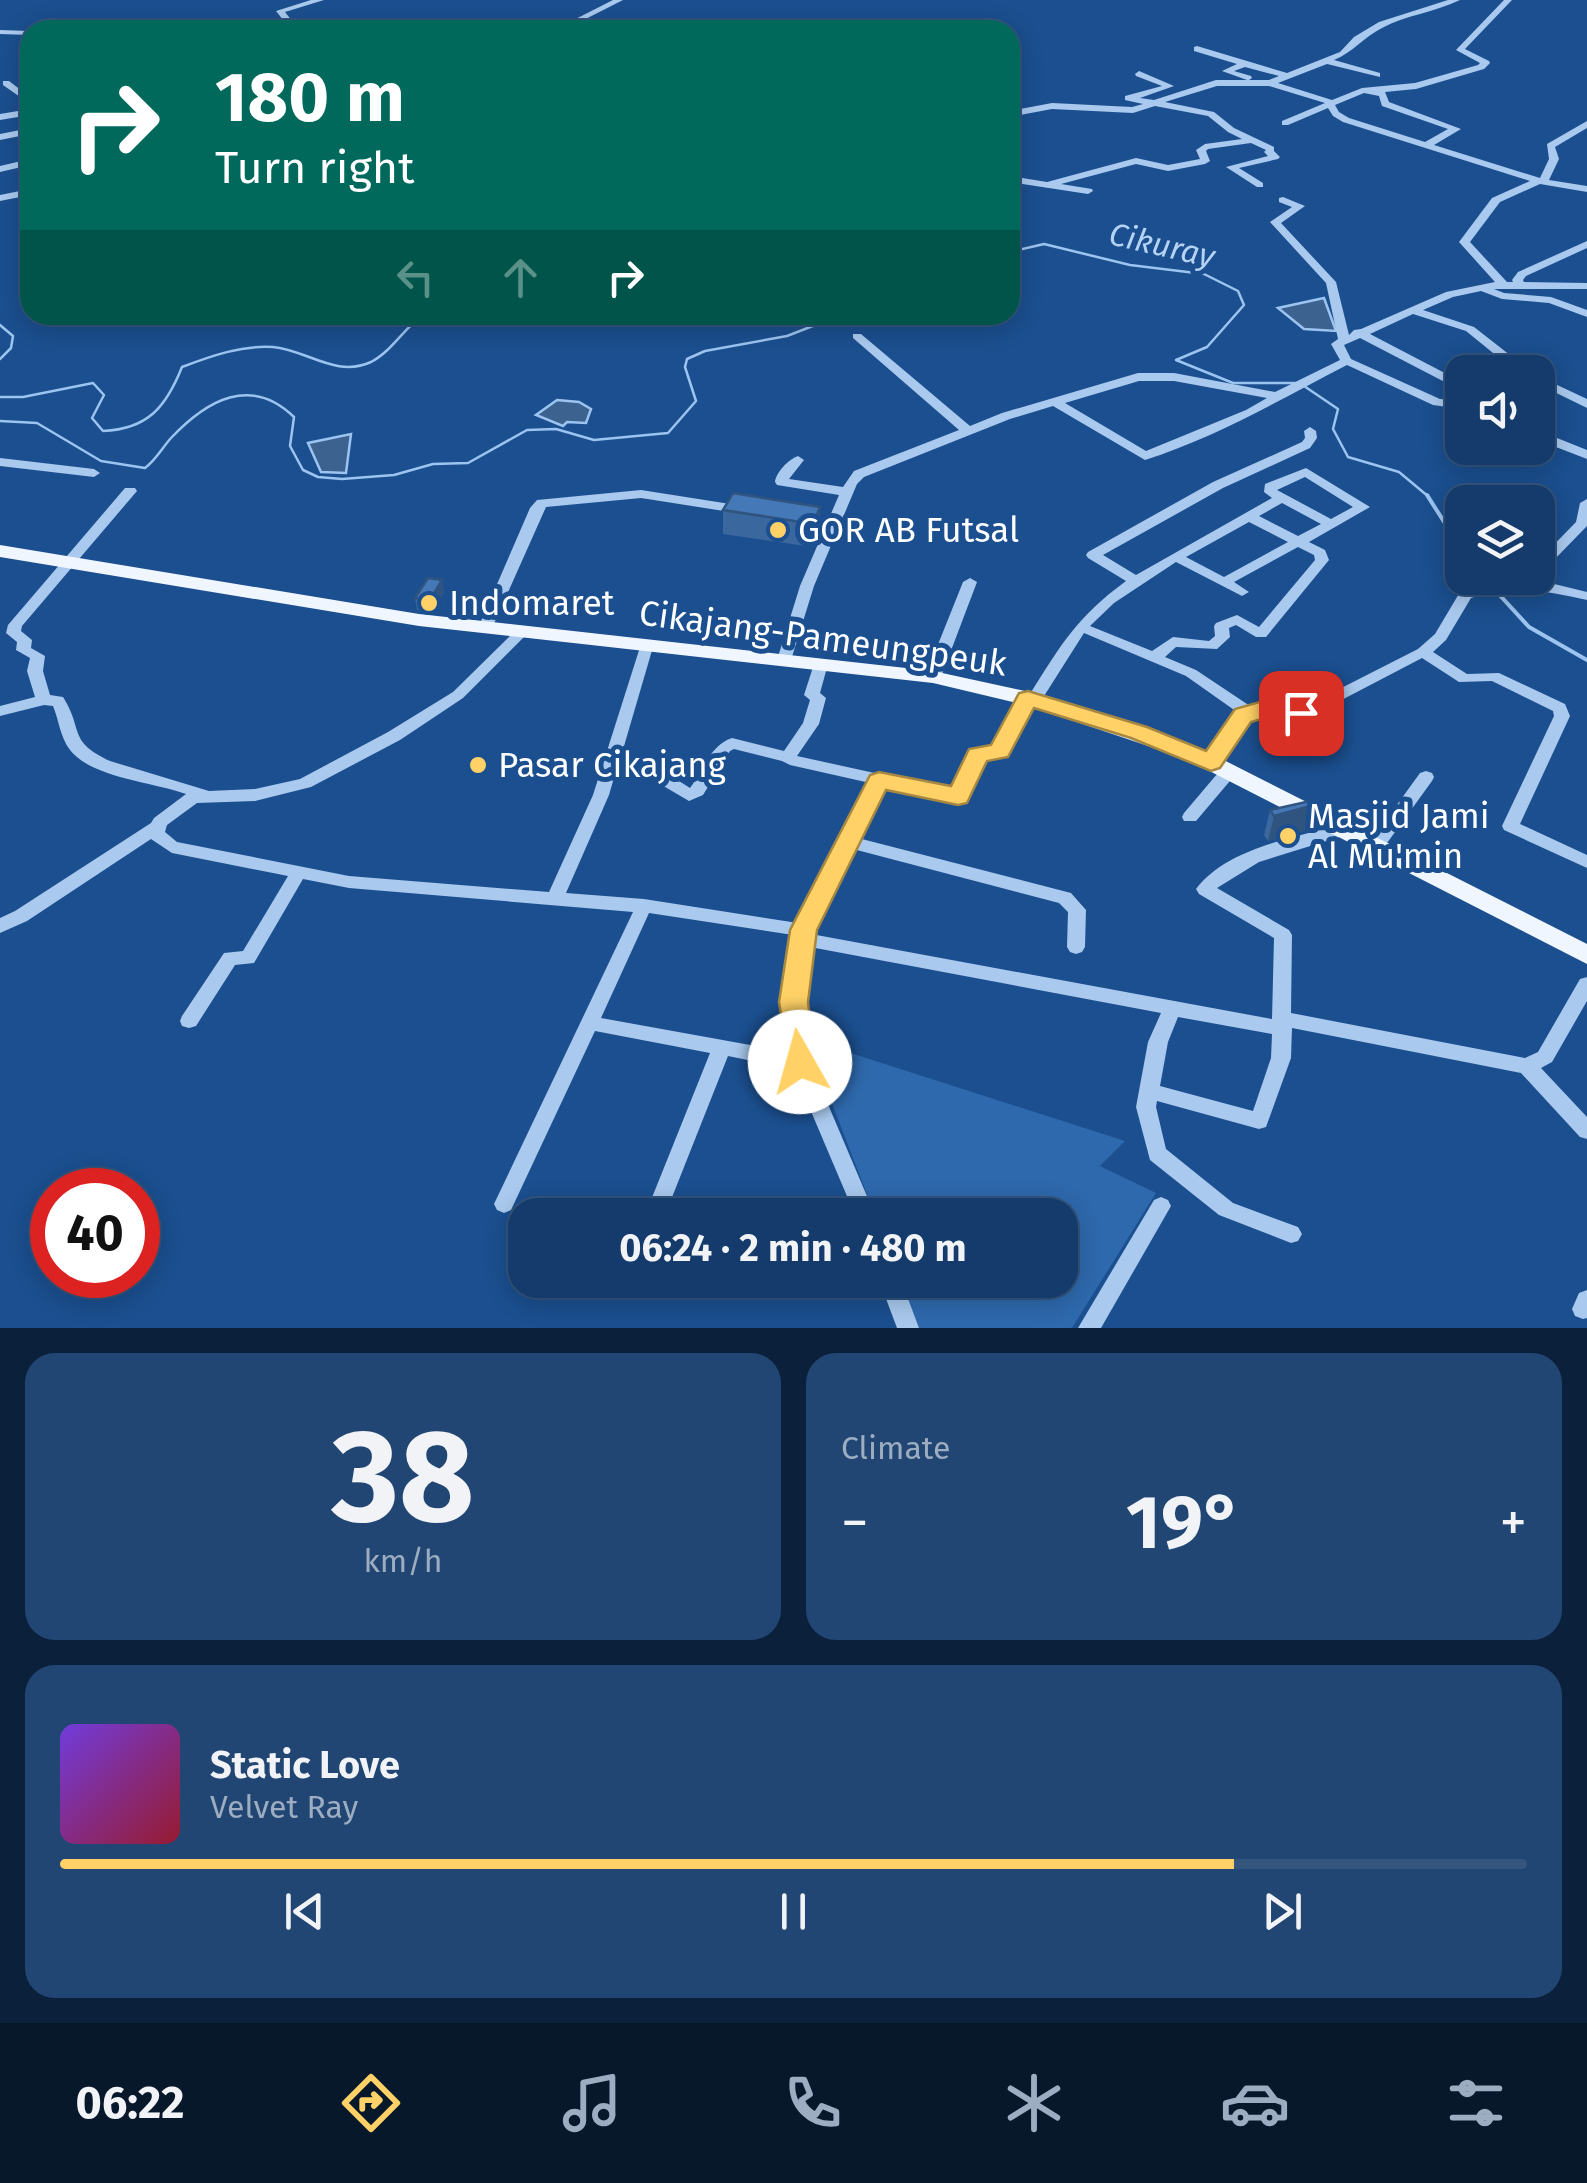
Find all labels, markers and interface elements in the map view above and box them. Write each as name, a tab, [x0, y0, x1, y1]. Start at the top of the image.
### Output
text: 180 m	[215, 56, 405, 140]
icon: right	[50, 60, 180, 190]
text: Turn right	[215, 141, 414, 195]
water label: Cikuray	[1105, 214, 1220, 276]
icon: left	[388, 250, 443, 305]
icon: ahead	[493, 250, 548, 305]
icon: right	[598, 250, 653, 305]
map controls	[1445, 355, 1555, 595]
button: sound	[1445, 355, 1555, 465]
button: layers	[1445, 485, 1555, 595]
place label: GOR AB Futsal	[798, 509, 1019, 551]
marker: GOR AB Futsal	[767, 519, 789, 541]
place label: Indomaret	[449, 582, 615, 624]
street label: Cikajang-Pameungpeuk	[637, 591, 1010, 685]
marker: Indomaret	[418, 592, 440, 614]
pin	[1259, 671, 1344, 756]
icon: arrive	[1274, 686, 1329, 741]
place label: Pasar Cikajang	[498, 744, 727, 786]
marker: Pasar Cikajang	[467, 754, 489, 776]
place label: Masjid Jami Al Mu'min	[1308, 795, 1490, 877]
marker: Masjid Jami Al Mu'min	[1277, 825, 1299, 847]
position arrow	[748, 1010, 852, 1114]
speed limit sign: 40	[30, 1168, 160, 1298]
text: 06:24 · 2 min · 480 m	[619, 1225, 967, 1271]
text: 38	[331, 1399, 475, 1555]
text: Climate	[841, 1429, 950, 1467]
text: 19°	[1126, 1478, 1242, 1568]
text: −	[841, 1490, 869, 1556]
text: +	[1500, 1490, 1527, 1556]
text: km/h	[363, 1542, 443, 1580]
text: Static Love	[210, 1742, 400, 1788]
text: Velvet Ray	[210, 1788, 358, 1826]
icon: previous	[277, 1884, 332, 1939]
icon: pause	[766, 1884, 821, 1939]
icon: next	[1255, 1884, 1310, 1939]
icon: directions	[336, 2068, 406, 2138]
icon: music	[557, 2068, 627, 2138]
icon: phone	[778, 2068, 848, 2138]
icon: climate	[999, 2068, 1069, 2138]
icon: car	[1220, 2068, 1290, 2138]
icon: filters	[1441, 2068, 1511, 2138]
text: 06:22	[76, 2076, 185, 2130]

